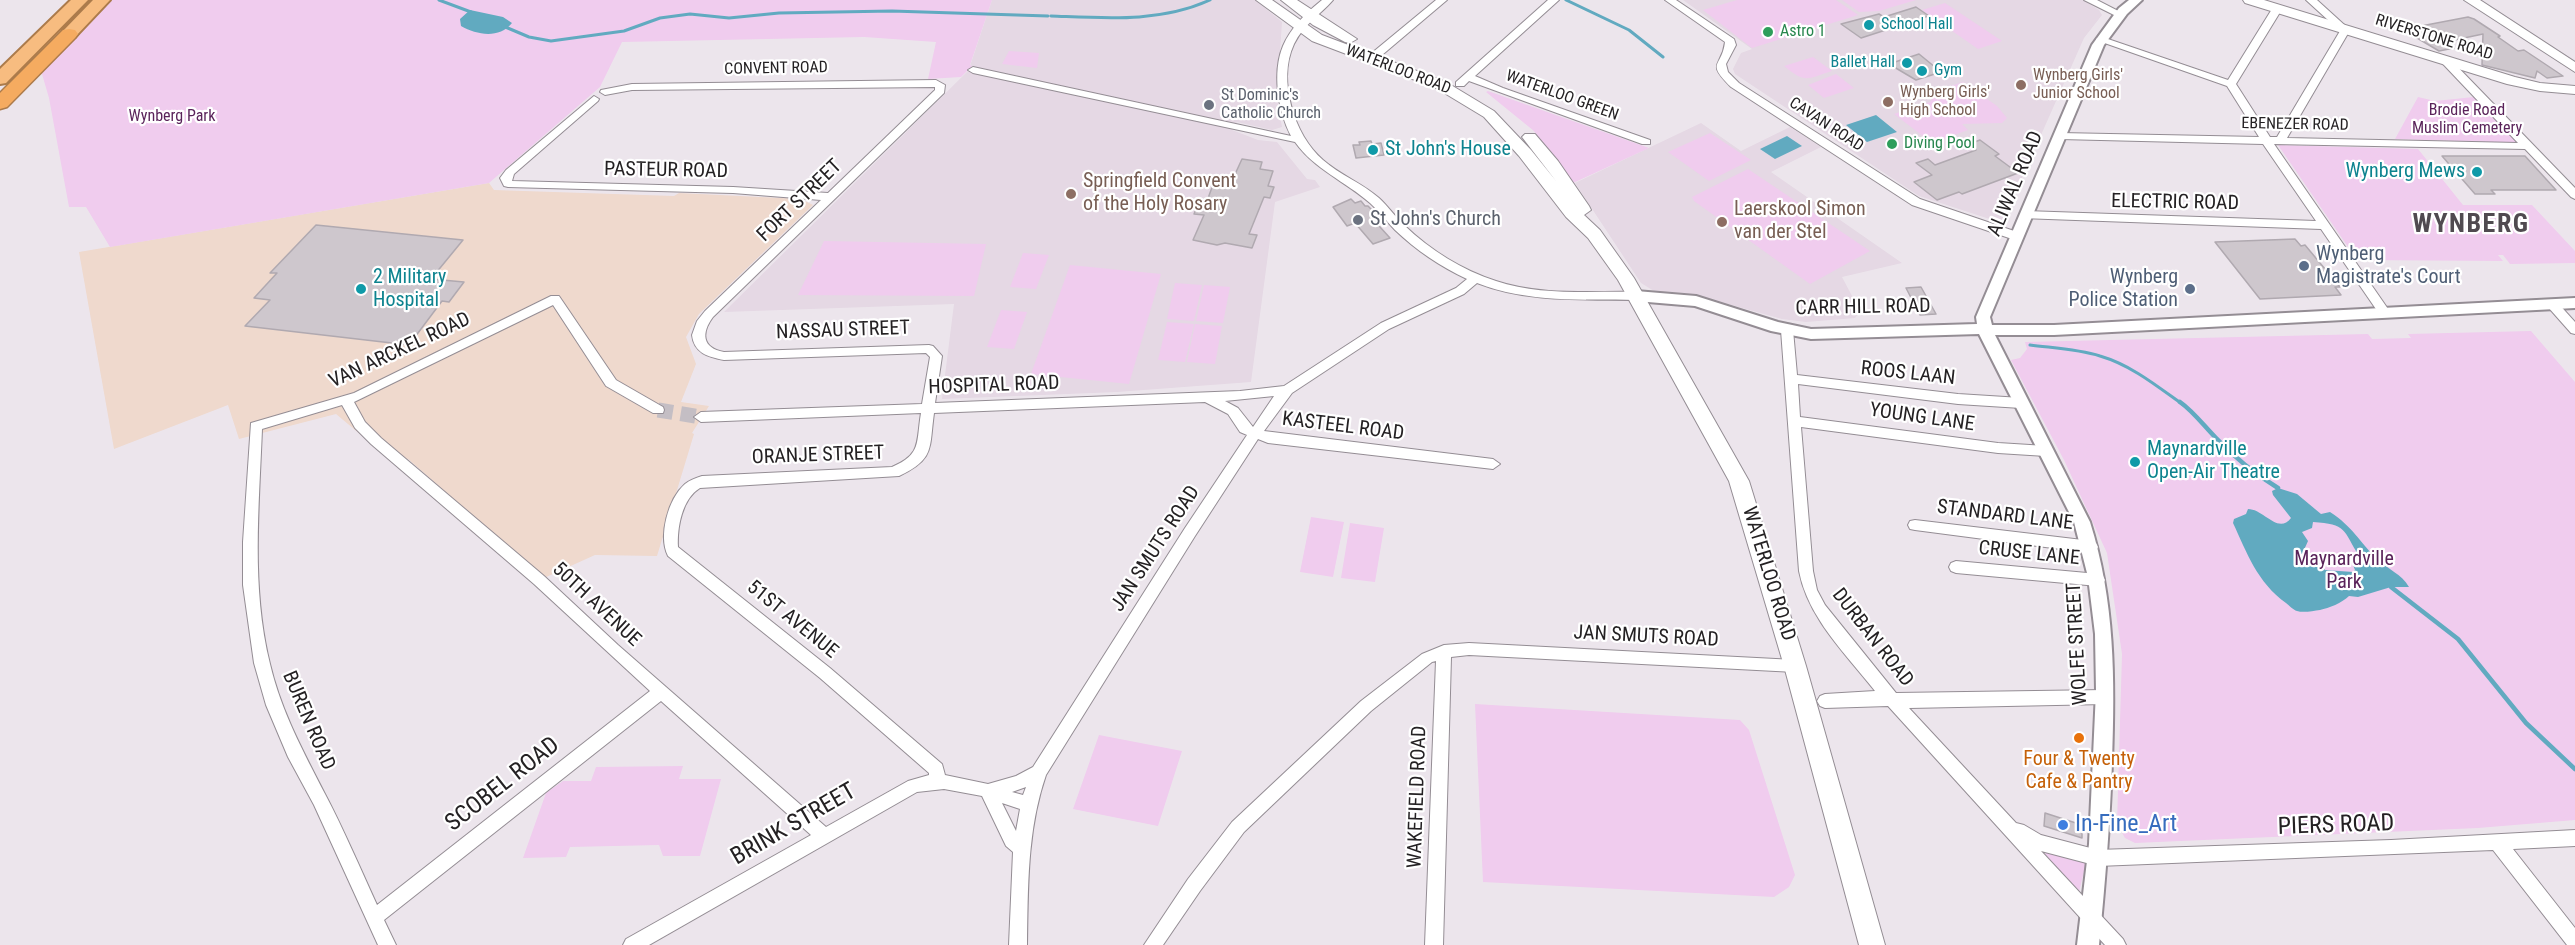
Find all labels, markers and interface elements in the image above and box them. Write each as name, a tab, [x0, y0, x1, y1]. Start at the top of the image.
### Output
street label: RIVERSTONE ROAD	[2373, 11, 2495, 65]
place label: School Hall	[1881, 15, 1953, 35]
marker: School Hall	[1862, 18, 1876, 32]
place label: Astro 1	[1780, 22, 1826, 42]
marker: Astro 1	[1761, 25, 1775, 39]
street label: WATERLOO ROAD	[1343, 41, 1453, 99]
place label: Ballet Hall	[1830, 53, 1895, 73]
marker: Ballet Hall	[1900, 56, 1914, 70]
street label: CONVENT ROAD	[724, 58, 828, 80]
place label: Gym	[1934, 61, 1962, 81]
marker: Gym	[1915, 64, 1929, 78]
place label: Wynberg Girls' Junior School	[2033, 66, 2123, 104]
street label: WATERLOO GREEN	[1503, 67, 1621, 125]
marker: Wynberg Girls' Junior School	[2014, 78, 2028, 92]
place label: Wynberg Girls' High School	[1900, 83, 1990, 121]
place label: St Dominic's Catholic Church	[1221, 86, 1321, 124]
street label: CAVAN ROAD	[1785, 94, 1867, 156]
marker: Wynberg Girls' High School	[1881, 95, 1895, 109]
marker: St Dominic's Catholic Church	[1202, 98, 1216, 112]
park label: Brodie Road Muslim Cemetery	[2412, 101, 2522, 139]
park label: Wynberg Park	[129, 107, 215, 127]
street label: EBENEZER ROAD	[2241, 114, 2349, 136]
street label: ALIWAL ROAD	[1983, 128, 2049, 240]
place label: Diving Pool	[1904, 134, 1975, 154]
marker: Diving Pool	[1885, 137, 1899, 151]
place label: St John's House	[1385, 138, 1511, 162]
marker: St John's House	[1366, 143, 1380, 157]
street label: FORT STREET	[753, 155, 847, 247]
street label: PASTEUR ROAD	[604, 158, 728, 184]
place label: Wynberg Mews	[2346, 160, 2465, 184]
marker: Wynberg Mews	[2470, 165, 2484, 179]
place label: Springfield Convent of the Holy Rosary	[1083, 170, 1236, 217]
marker: Springfield Convent of the Holy Rosary	[1064, 187, 1078, 201]
street label: ELECTRIC ROAD	[2111, 190, 2239, 216]
place label: Laerskool Simon van der Stel	[1734, 198, 1866, 245]
place label: St John's Church	[1370, 208, 1501, 232]
district label: WYNBERG	[2413, 209, 2529, 241]
marker: St John's Church	[1351, 213, 1365, 227]
marker: Laerskool Simon van der Stel	[1715, 215, 1729, 229]
place label: Wynberg Magistrate's Court	[2316, 243, 2461, 290]
marker: Wynberg Magistrate's Court	[2297, 259, 2311, 273]
place label: 2 Military Hospital	[373, 266, 446, 313]
place label: Wynberg Police Station	[2069, 266, 2178, 313]
marker: 2 Military Hospital	[354, 282, 368, 296]
marker: Wynberg Police Station	[2183, 282, 2197, 296]
street label: CARR HILL ROAD	[1795, 295, 1931, 321]
street label: VAN ARCKEL ROAD	[326, 308, 474, 394]
street label: NASSAU STREET	[776, 317, 910, 345]
street label: ROOS LAAN	[1860, 357, 1956, 391]
street label: HOSPITAL ROAD	[928, 372, 1060, 400]
street label: YOUNG LANE	[1868, 399, 1976, 437]
street label: KASTEEL ROAD	[1281, 408, 1405, 446]
place label: Maynardville Open-Air Theatre	[2147, 438, 2280, 485]
street label: ORANJE STREET	[751, 442, 885, 470]
marker: Maynardville Open-Air Theatre	[2128, 455, 2142, 469]
street label: JAN SMUTS ROAD	[1106, 482, 1206, 616]
street label: STANDARD LANE	[1936, 496, 2074, 536]
street label: WATERLOO ROAD	[1736, 504, 1800, 644]
street label: CRUSE LANE	[1977, 537, 2081, 571]
park label: Maynardville Park	[2294, 548, 2394, 595]
street label: 50TH AVENUE	[547, 558, 645, 652]
street label: 51ST AVENUE	[742, 576, 842, 664]
street label: WOLFE STREET	[2063, 582, 2093, 706]
street label: DURBAN ROAD	[1826, 584, 1918, 692]
street label: JAN SMUTS ROAD	[1573, 621, 1719, 653]
street label: BUREN ROAD	[276, 668, 340, 774]
street label: WAKEFIELD ROAD	[1404, 725, 1432, 869]
marker: Four & Twenty Cafe & Pantry	[2072, 731, 2086, 745]
street label: SCOBEL ROAD	[440, 732, 566, 838]
place label: Four & Twenty Cafe & Pantry	[2023, 748, 2135, 795]
street label: BRINK STREET	[726, 778, 862, 872]
street label: PIERS ROAD	[2277, 810, 2395, 842]
place label: In-Fine_Art	[2075, 811, 2177, 839]
marker: In-Fine_Art	[2056, 818, 2070, 832]

